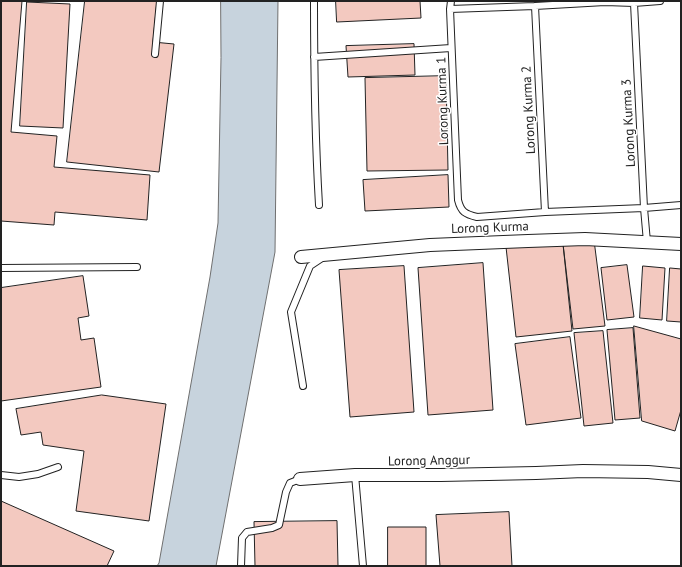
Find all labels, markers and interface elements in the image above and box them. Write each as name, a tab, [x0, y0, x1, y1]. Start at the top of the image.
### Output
street label: Lorong Kurma 1	[434, 57, 452, 145]
street label: Lorong Kurma 2	[519, 65, 539, 155]
street label: Lorong Kurma 3	[619, 78, 639, 168]
street label: Lorong Kurma	[451, 219, 529, 237]
street label: Lorong Anggur	[388, 452, 470, 470]

